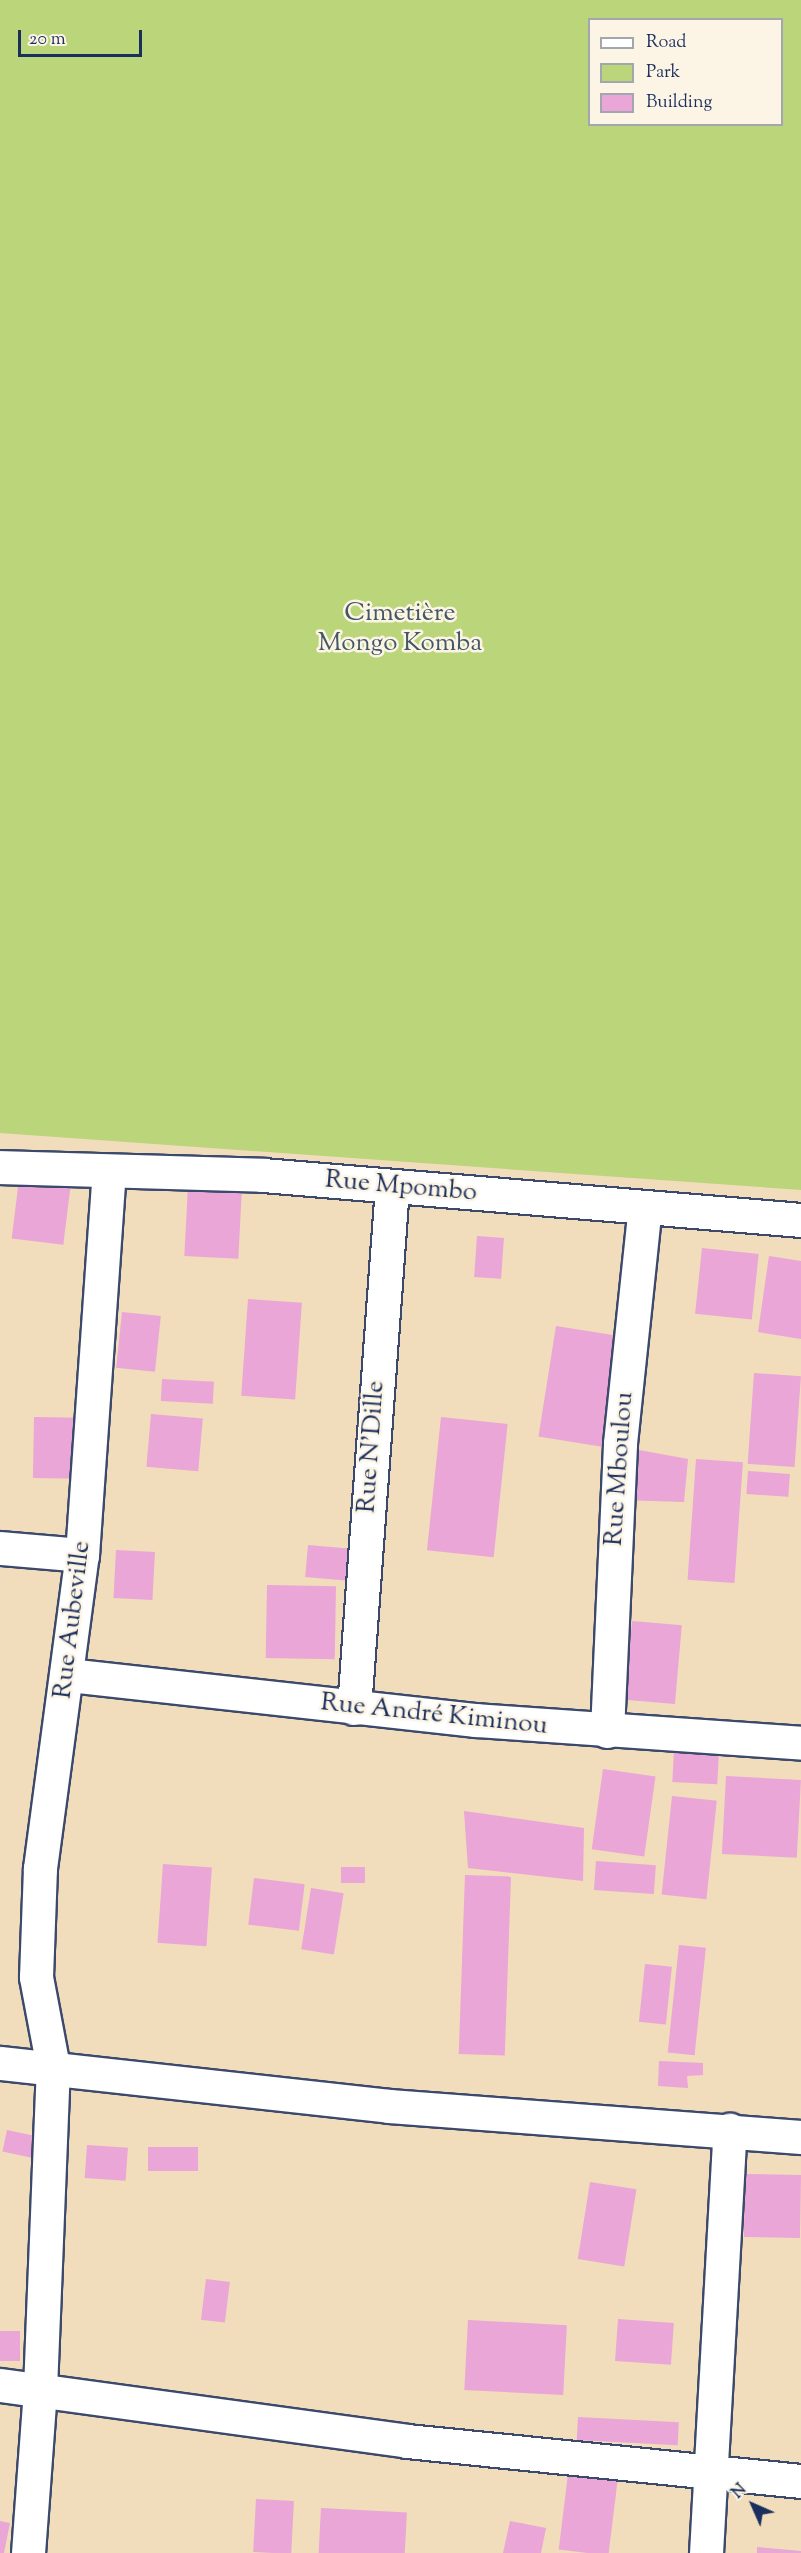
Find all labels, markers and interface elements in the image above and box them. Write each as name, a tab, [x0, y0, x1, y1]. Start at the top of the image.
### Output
scale bar	[21, 18, 146, 56]
legend	[588, 18, 783, 126]
text: 20 m	[29, 27, 66, 53]
text: Road	[646, 30, 686, 56]
text: Park	[646, 60, 680, 86]
text: Building	[646, 90, 712, 116]
park label: Cimetière Mongo Komba	[318, 598, 482, 660]
street label: Rue Mpombo	[324, 1165, 478, 1209]
street label: Rue N'Dille	[352, 1380, 392, 1514]
street label: Rue Mboulou	[599, 1391, 641, 1547]
street label: Rue Aubeville	[48, 1539, 98, 1701]
street label: Rue André Kiminou	[319, 1688, 549, 1742]
north arrow	[723, 2475, 783, 2535]
text: N	[727, 2479, 753, 2505]

